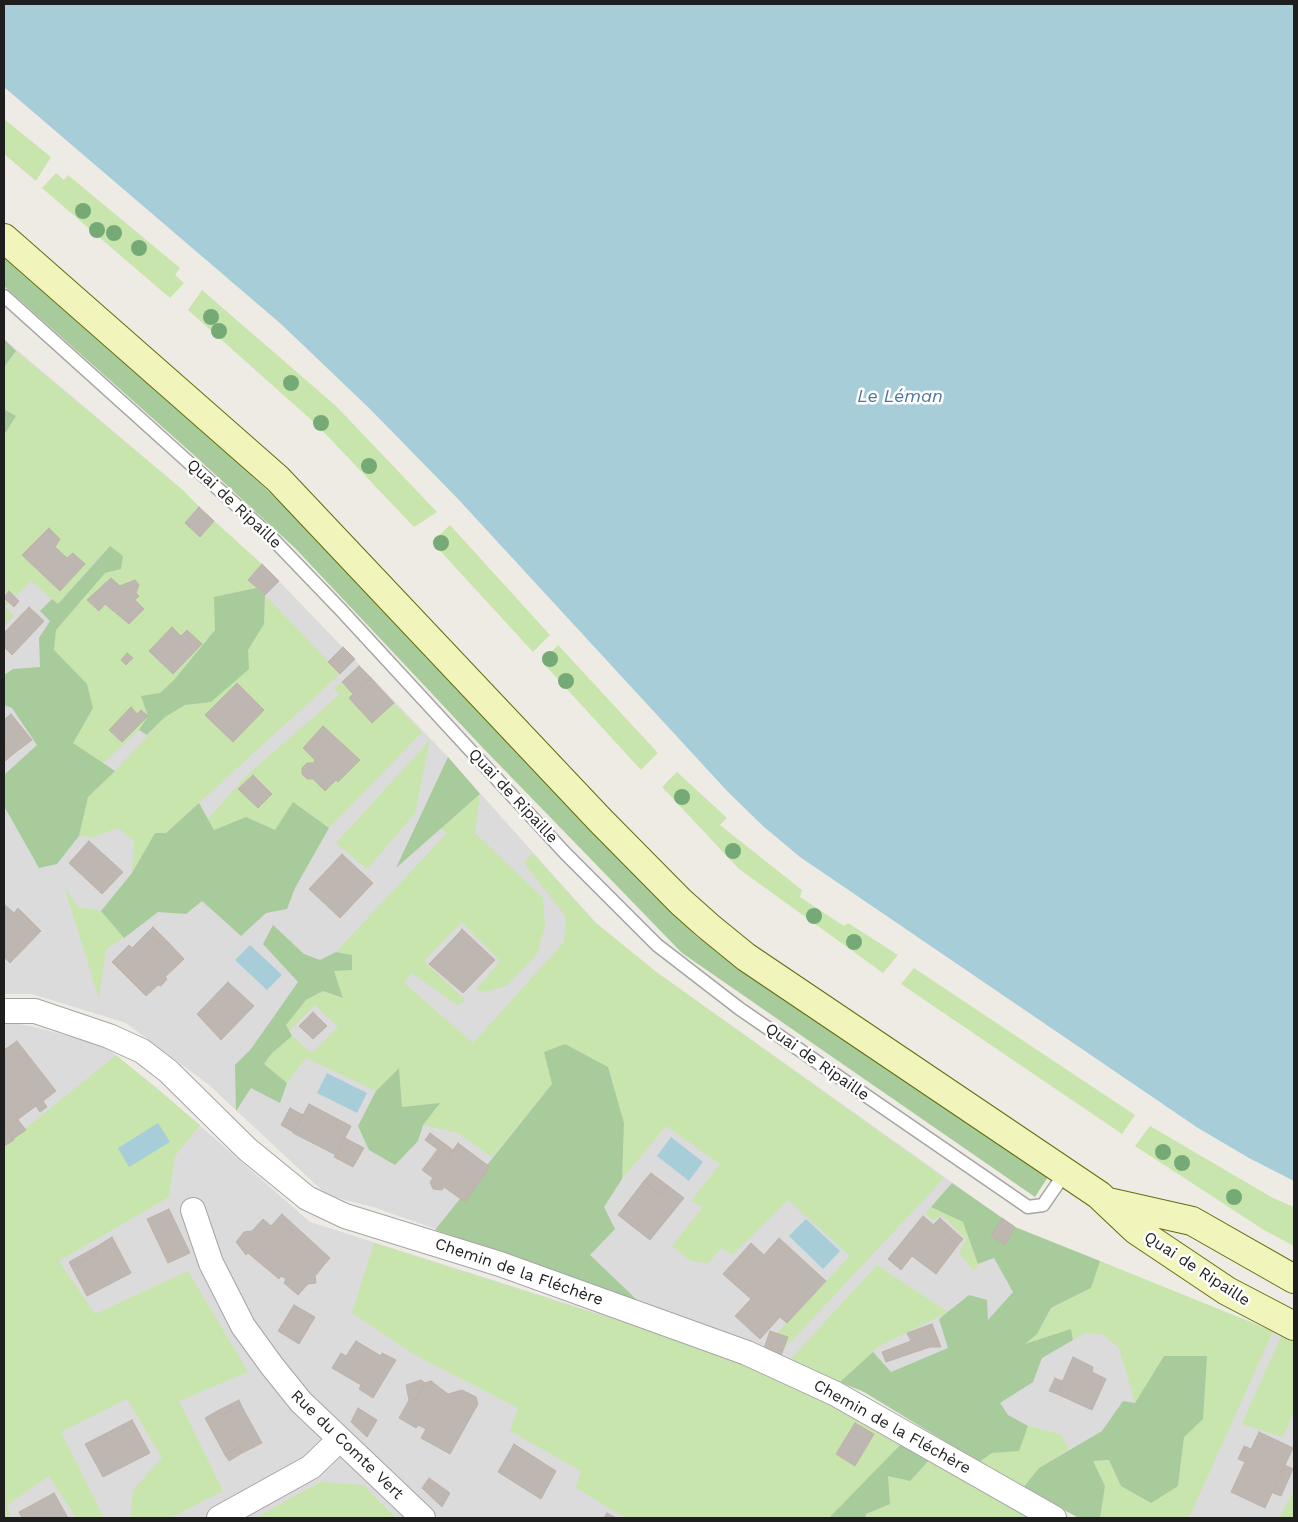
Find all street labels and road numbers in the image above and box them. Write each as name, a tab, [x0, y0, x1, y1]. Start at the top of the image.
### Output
street label: Quai de Ripaille	[183, 455, 285, 553]
street label: Quai de Ripaille	[464, 745, 562, 847]
street label: Quai de Ripaille	[761, 1019, 873, 1105]
street label: Quai de Ripaille	[1140, 1228, 1254, 1310]
street label: Chemin de la Fléchère	[432, 1234, 606, 1310]
street label: Chemin de la Fléchère	[810, 1376, 974, 1478]
street label: Rue du Comte Vert	[287, 1386, 407, 1504]

